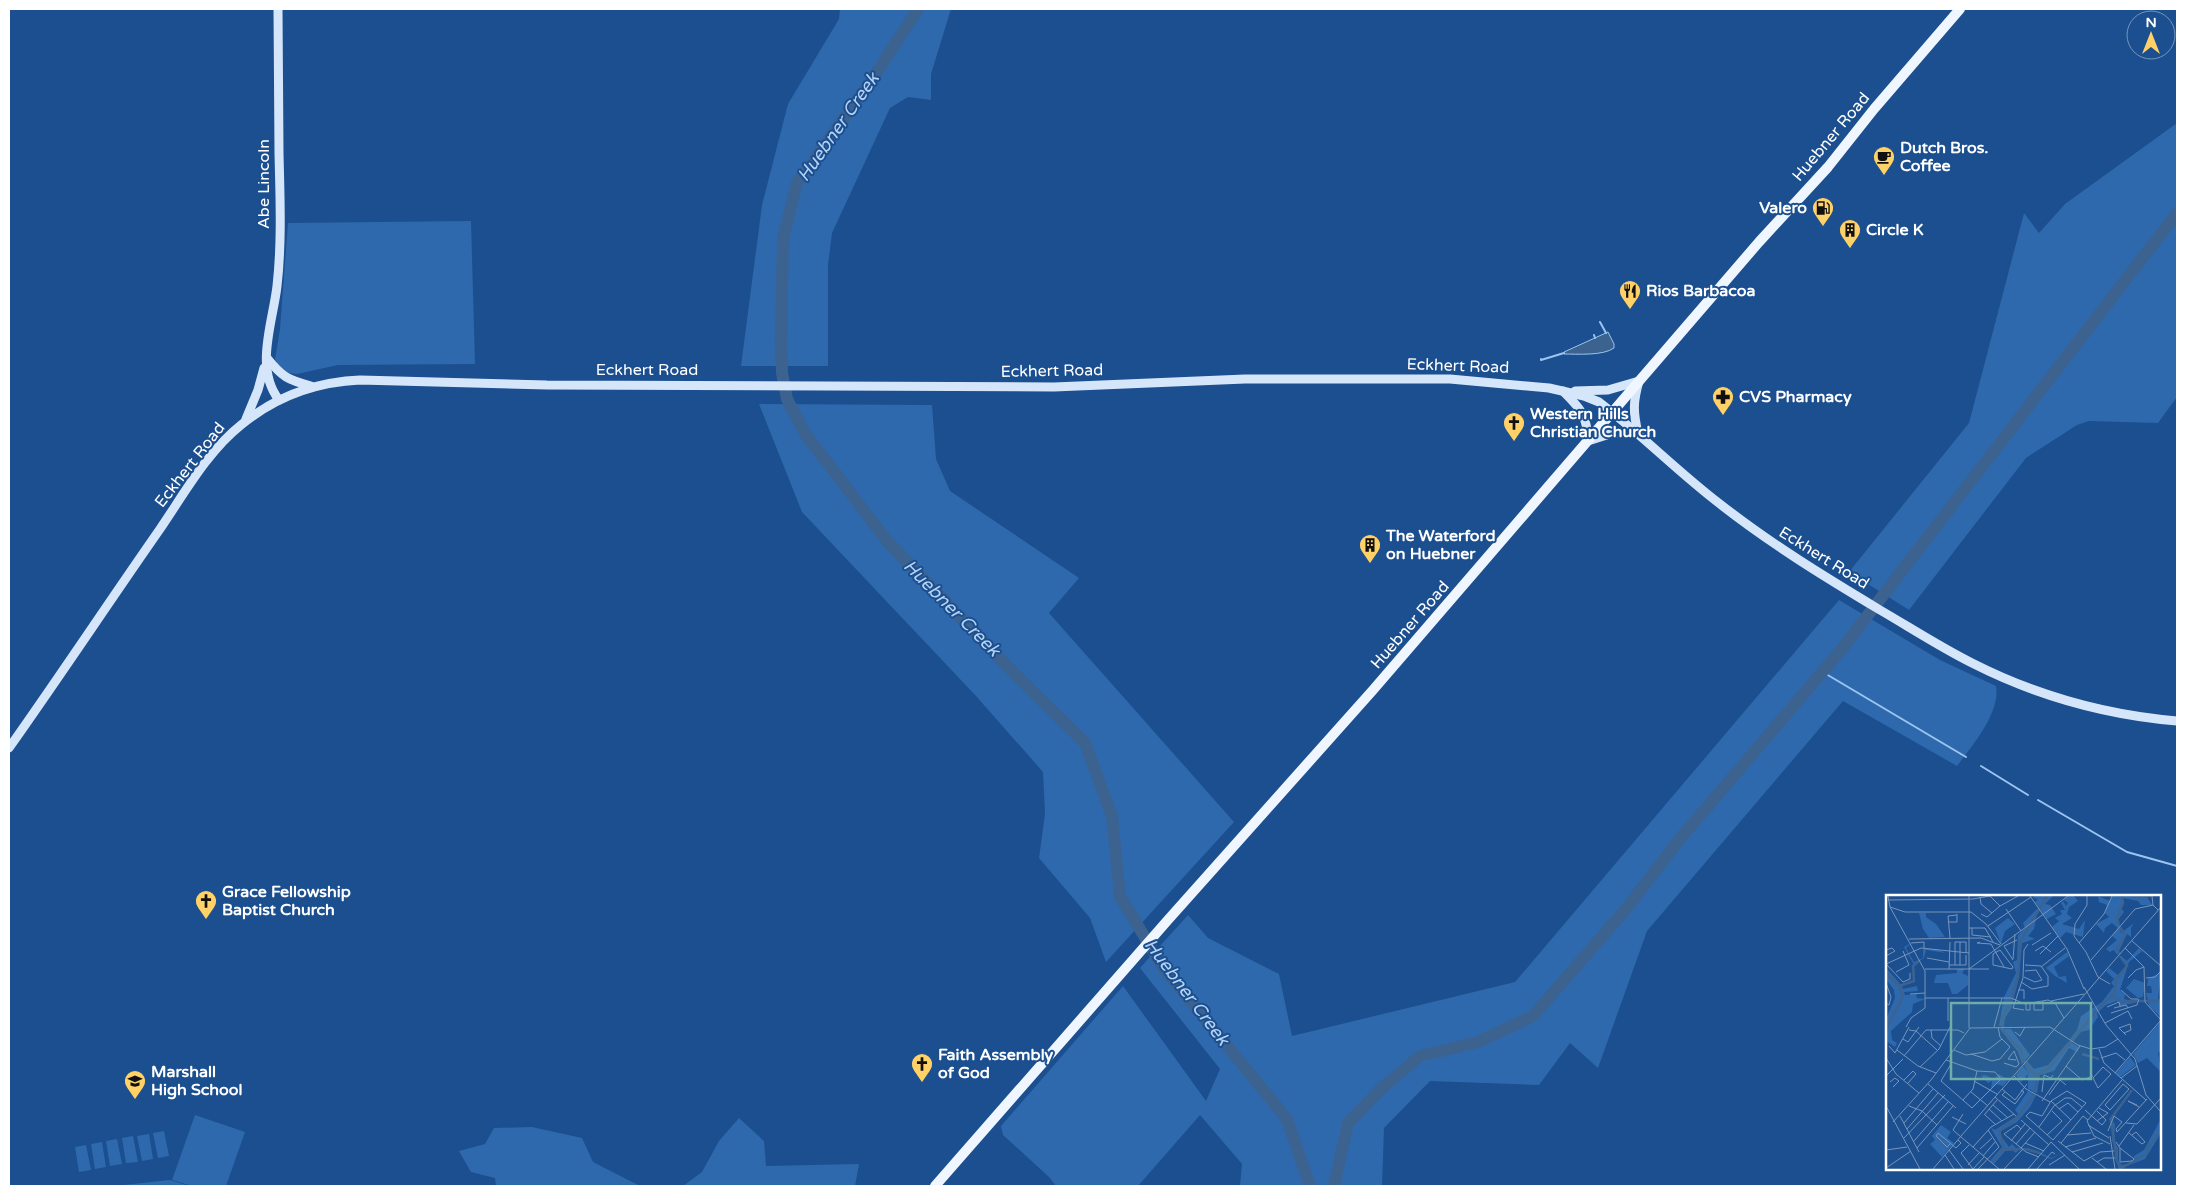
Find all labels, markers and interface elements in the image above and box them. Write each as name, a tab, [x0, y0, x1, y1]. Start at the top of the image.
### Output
north arrow	[2126, 10, 2176, 60]
text: N	[2145, 14, 2157, 31]
water label: Huebner Creek	[792, 67, 884, 186]
street label: Huebner Road	[1788, 88, 1874, 186]
place label: Dutch Bros. Coffee	[1900, 138, 1989, 176]
street label: Abe Lincoln	[254, 139, 274, 229]
cafe icon: Dutch Bros. Coffee	[1872, 145, 1896, 176]
fuel station icon: Valero	[1811, 196, 1835, 227]
place label: Valero	[1759, 198, 1807, 218]
building icon: Circle K	[1838, 218, 1862, 249]
place label: Circle K	[1866, 220, 1924, 240]
restaurant icon: Rios Barbacoa	[1618, 279, 1642, 310]
place label: Rios Barbacoa	[1646, 281, 1755, 301]
street label: Eckhert Road	[1406, 354, 1510, 378]
street label: Eckhert Road	[596, 360, 698, 380]
street label: Eckhert Road	[1001, 360, 1103, 382]
pharmacy icon: CVS Pharmacy	[1711, 385, 1735, 416]
place label: CVS Pharmacy	[1739, 387, 1852, 407]
place label: Western Hills Christian Church	[1530, 404, 1656, 442]
church icon: Western Hills Christian Church	[1502, 411, 1526, 442]
street label: Eckhert Road	[151, 418, 229, 512]
street label: Eckhert Road	[1775, 522, 1873, 594]
place label: The Waterford on Huebner	[1385, 526, 1496, 564]
building icon: The Waterford on Huebner	[1358, 533, 1382, 564]
water label: Huebner Creek	[899, 555, 1006, 662]
street label: Huebner Road	[1366, 577, 1454, 673]
place label: Grace Fellowship Baptist Church	[222, 882, 351, 920]
church icon: Grace Fellowship Baptist Church	[194, 889, 218, 920]
inset map	[1886, 895, 2161, 1170]
water label: Huebner Creek	[1140, 934, 1235, 1051]
place label: Faith Assembly of God	[938, 1045, 1054, 1083]
church icon: Faith Assembly of God	[910, 1052, 934, 1083]
place label: Marshall High School	[151, 1062, 242, 1100]
school or university icon: Marshall High School	[123, 1069, 147, 1100]

